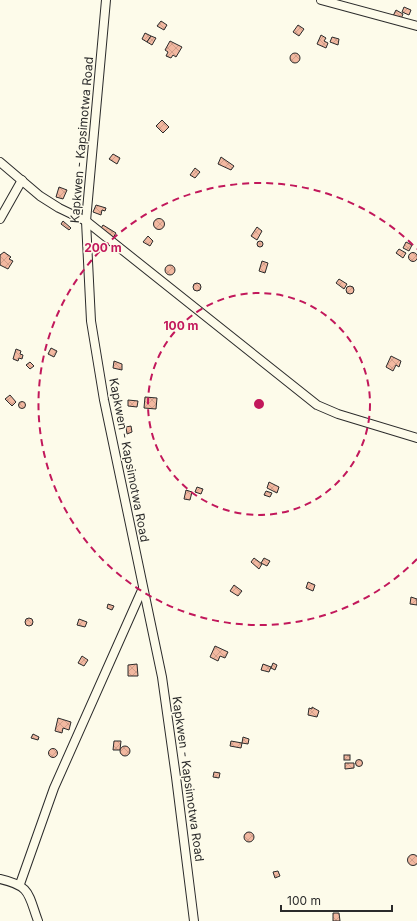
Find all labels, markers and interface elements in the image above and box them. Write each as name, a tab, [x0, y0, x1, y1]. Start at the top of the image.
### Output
street label: Kapkwen - Kapsimotwa Road	[67, 56, 96, 224]
text: 200 m	[84, 240, 122, 255]
text: 100 m	[163, 318, 199, 333]
street label: Kapkwen - Kapsimotwa Road	[106, 377, 153, 543]
centre of rings	[252, 397, 266, 411]
street label: Kapkwen - Kapsimotwa Road	[169, 695, 208, 863]
scale bar	[281, 887, 392, 913]
text: 100 m	[287, 893, 321, 908]

